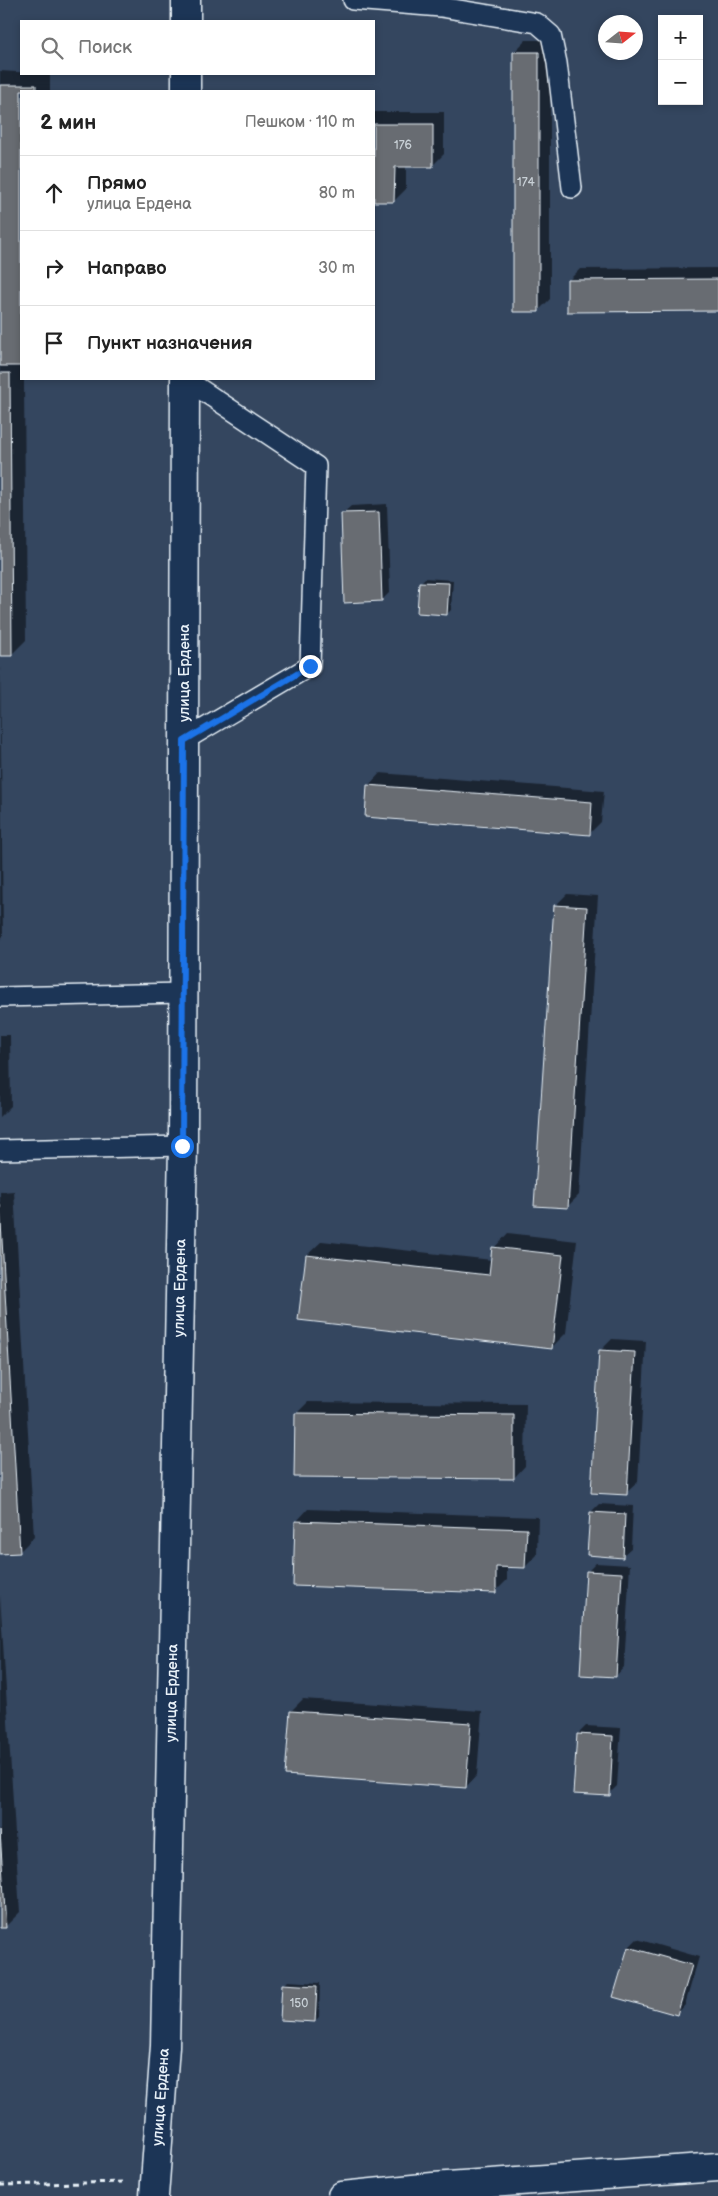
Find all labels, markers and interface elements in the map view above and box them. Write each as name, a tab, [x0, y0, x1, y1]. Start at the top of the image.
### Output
north arrow	[598, 15, 643, 60]
map controls	[658, 15, 703, 105]
button: +	[658, 15, 703, 60]
search box	[20, 20, 375, 75]
icon: search	[38, 34, 66, 62]
text: Поиск	[78, 36, 132, 59]
button: −	[658, 60, 703, 105]
text: 2 мин	[40, 110, 96, 135]
text: Пешком · 110 m	[245, 113, 355, 132]
house number: 176	[394, 138, 412, 153]
text: Прямо	[87, 172, 147, 195]
house number: 174	[517, 175, 536, 190]
icon: ahead	[40, 179, 68, 207]
text: 80 m	[319, 184, 355, 203]
text: улица Ердена	[87, 195, 192, 214]
icon: right	[40, 254, 68, 282]
text: Направо	[87, 257, 167, 280]
text: 30 m	[318, 259, 355, 278]
icon: arrive	[40, 329, 68, 357]
text: Пункт назначения	[87, 332, 252, 355]
street label: улица Ердена	[175, 624, 194, 722]
route end	[299, 655, 322, 678]
route start	[171, 1135, 194, 1158]
street label: улица Ердена	[170, 1239, 190, 1337]
street label: улица Ердена	[162, 1644, 182, 1742]
house number: 150	[290, 1996, 308, 2011]
street label: улица Ердена	[148, 2047, 174, 2147]

